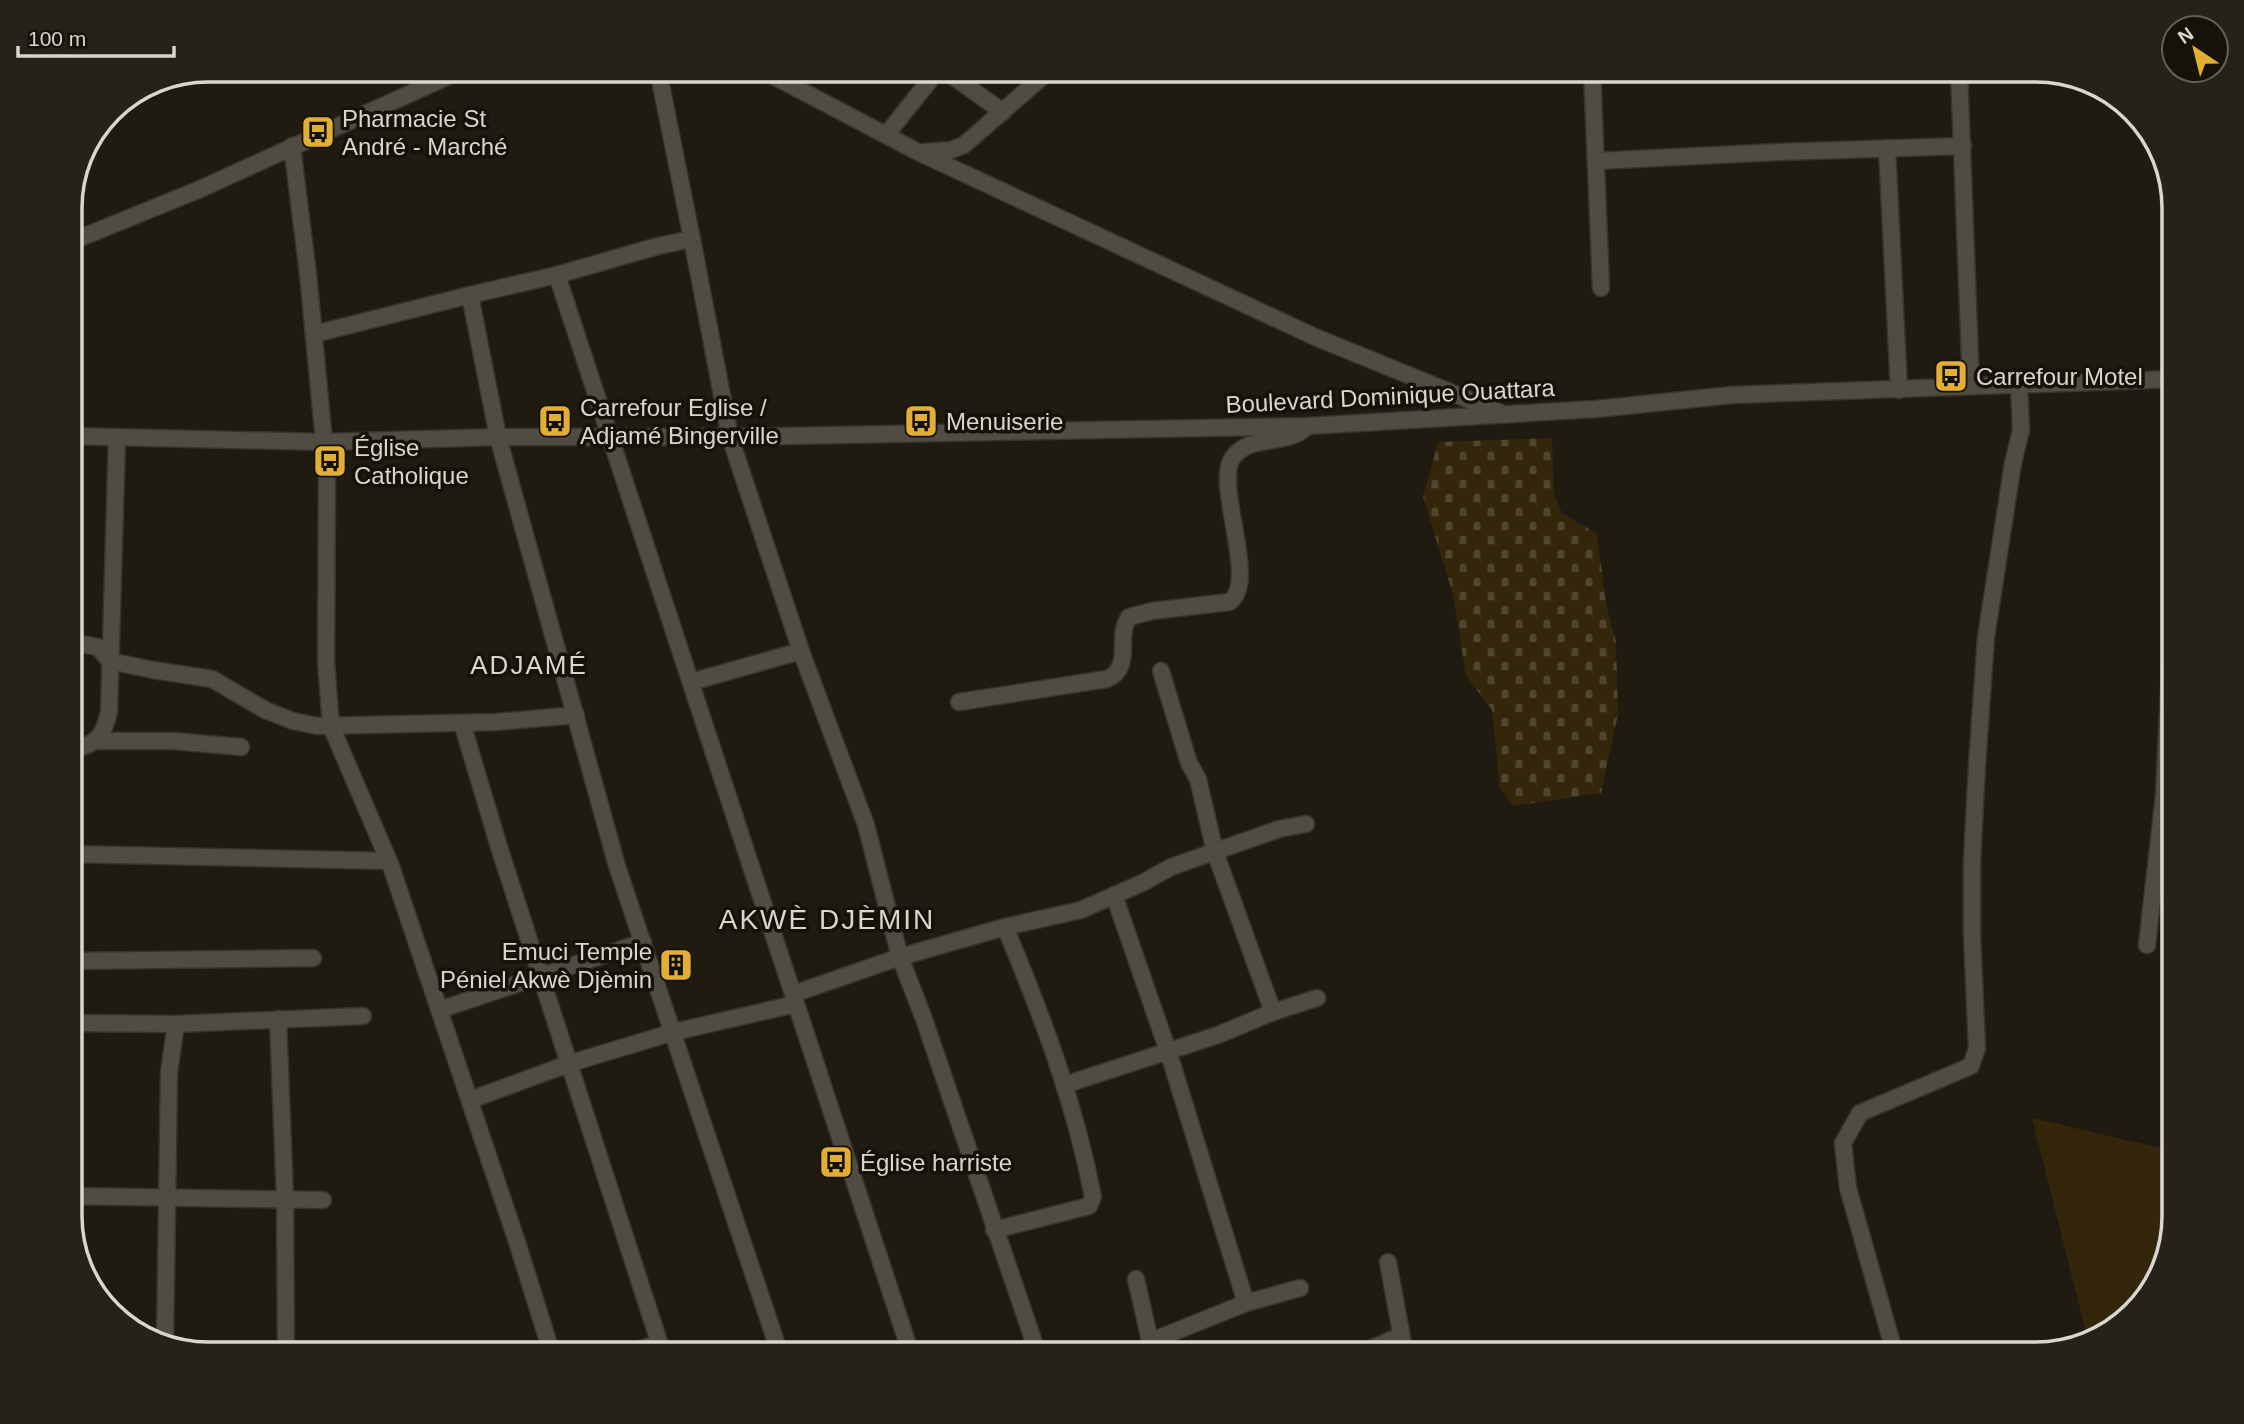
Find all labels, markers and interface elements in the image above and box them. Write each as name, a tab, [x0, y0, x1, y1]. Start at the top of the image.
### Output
scale bar	[18, 14, 173, 58]
north arrow	[2160, 14, 2230, 84]
text: N	[2174, 23, 2197, 48]
text: 100 m	[28, 27, 86, 50]
place label: Pharmacie St André - Marché	[342, 105, 507, 160]
bus stop icon: Pharmacie St André - Marché	[299, 113, 337, 151]
bus stop icon: Carrefour Motel	[1932, 357, 1970, 395]
place label: Carrefour Motel	[1976, 363, 2143, 390]
street label: Boulevard Dominique Ouattara	[1225, 374, 1556, 418]
place label: Carrefour Eglise / Adjamé Bingerville	[580, 394, 779, 449]
bus stop icon: Carrefour Eglise / Adjamé Bingerville	[536, 402, 574, 440]
bus stop icon: Menuiserie	[902, 402, 940, 440]
place label: Menuiserie	[946, 408, 1063, 435]
place label: Église Catholique	[354, 434, 469, 489]
bus stop icon: Église Catholique	[311, 442, 349, 480]
district label: ADJAMÉ	[470, 650, 588, 680]
district label: AKWÈ DJÈMIN	[719, 904, 935, 935]
place label: Emuci Temple Péniel Akwè Djèmin	[440, 938, 652, 993]
building icon: Emuci Temple Péniel Akwè Djèmin	[657, 946, 695, 984]
bus stop icon: Église harriste	[817, 1143, 855, 1181]
place label: Église harriste	[860, 1149, 1012, 1176]

